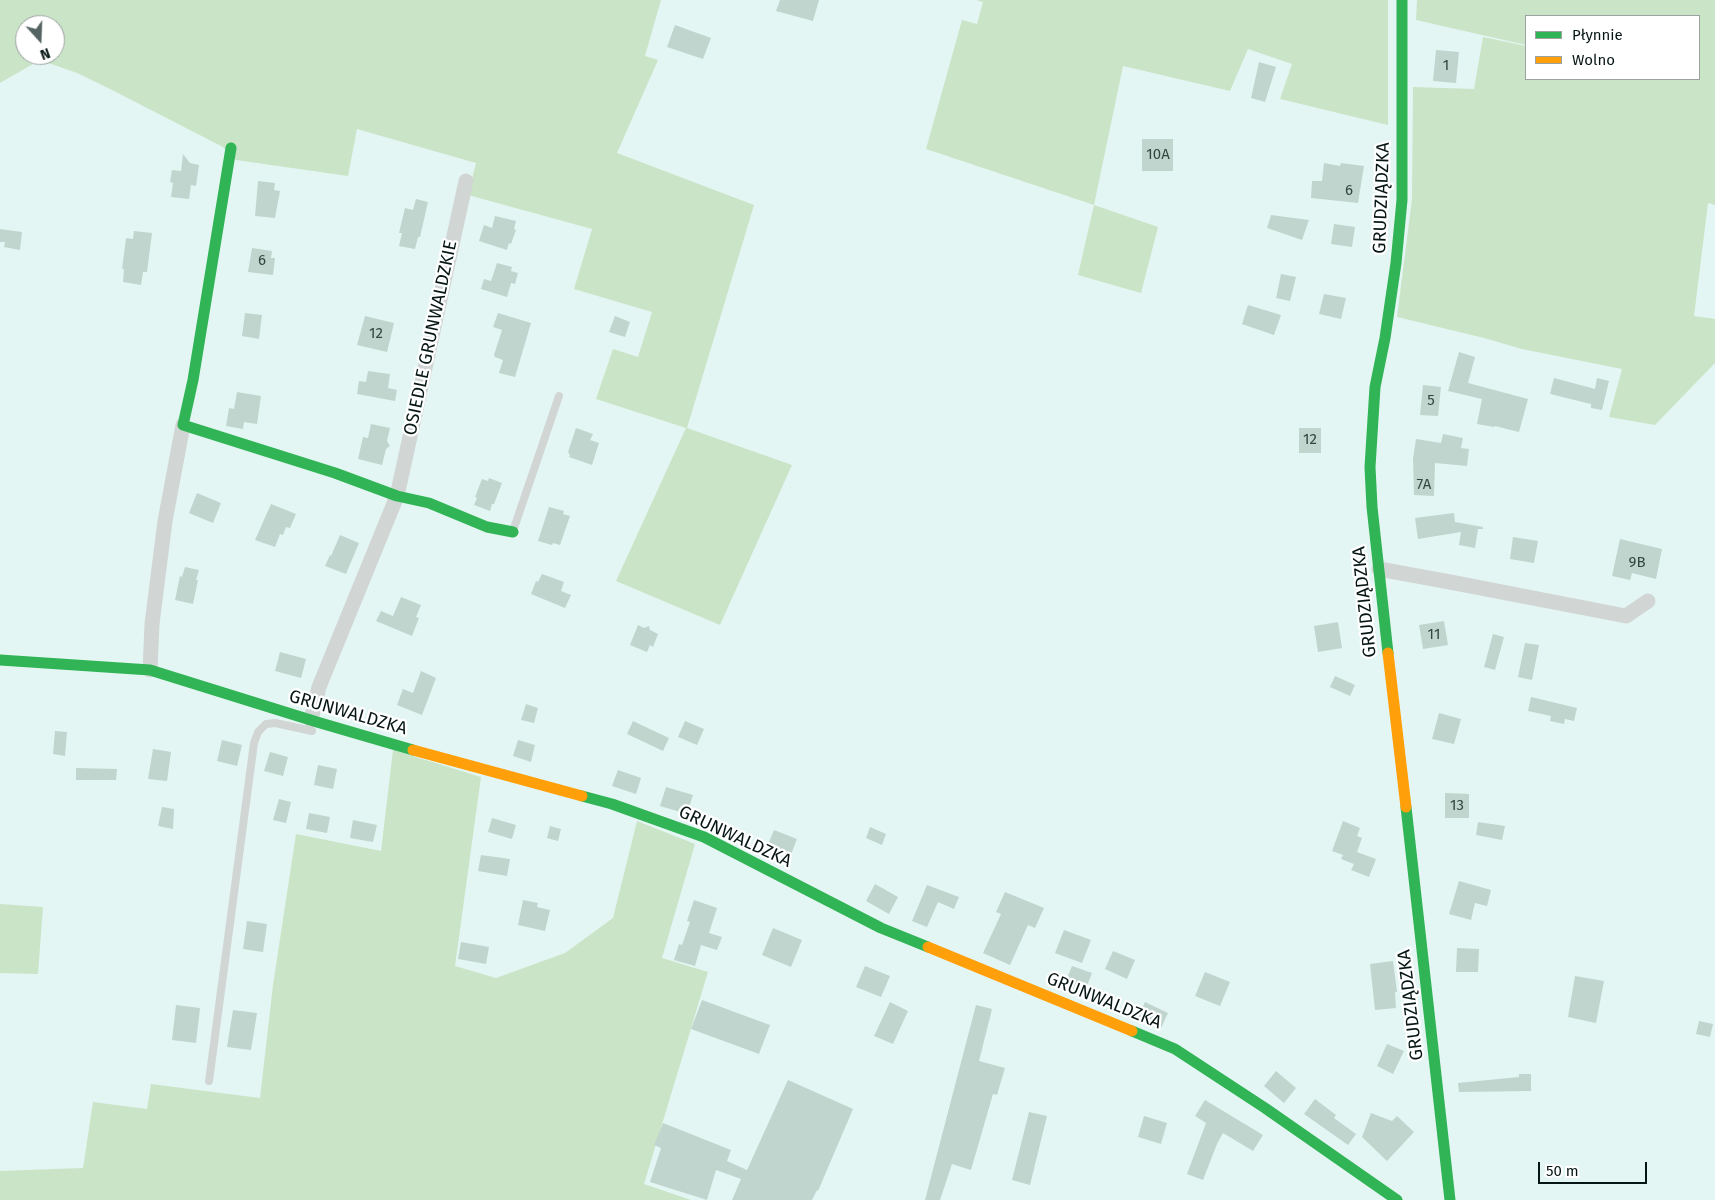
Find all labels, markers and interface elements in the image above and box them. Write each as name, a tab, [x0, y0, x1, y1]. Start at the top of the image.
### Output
north arrow	[15, 15, 65, 65]
legend	[1525, 15, 1700, 80]
text: Płynnie	[1572, 26, 1623, 44]
text: N	[38, 44, 52, 63]
text: Wolno	[1572, 51, 1615, 69]
house number: 1	[1443, 57, 1449, 75]
street label: GRUDZIĄDZKA	[1369, 142, 1395, 254]
house number: 10A	[1146, 146, 1170, 164]
house number: 6	[1345, 182, 1353, 200]
street label: OSIEDLE GRUNWALDZKIE	[400, 239, 462, 437]
house number: 6	[258, 252, 266, 270]
house number: 12	[369, 325, 383, 343]
house number: 5	[1427, 392, 1435, 410]
house number: 12	[1303, 431, 1317, 449]
house number: 7A	[1417, 476, 1431, 494]
street label: GRUDZIĄDZKA	[1348, 545, 1382, 659]
house number: 9B	[1629, 554, 1645, 572]
house number: 11	[1428, 626, 1440, 644]
street label: GRUNWALDZKA	[286, 686, 410, 740]
house number: 13	[1450, 797, 1464, 815]
street label: GRUNWALDZKA	[675, 801, 795, 873]
street label: GRUDZIĄDZKA	[1393, 948, 1429, 1062]
street label: GRUNWALDZKA	[1043, 968, 1165, 1034]
scale bar	[1540, 1152, 1649, 1184]
text: 50 m	[1546, 1162, 1579, 1180]

